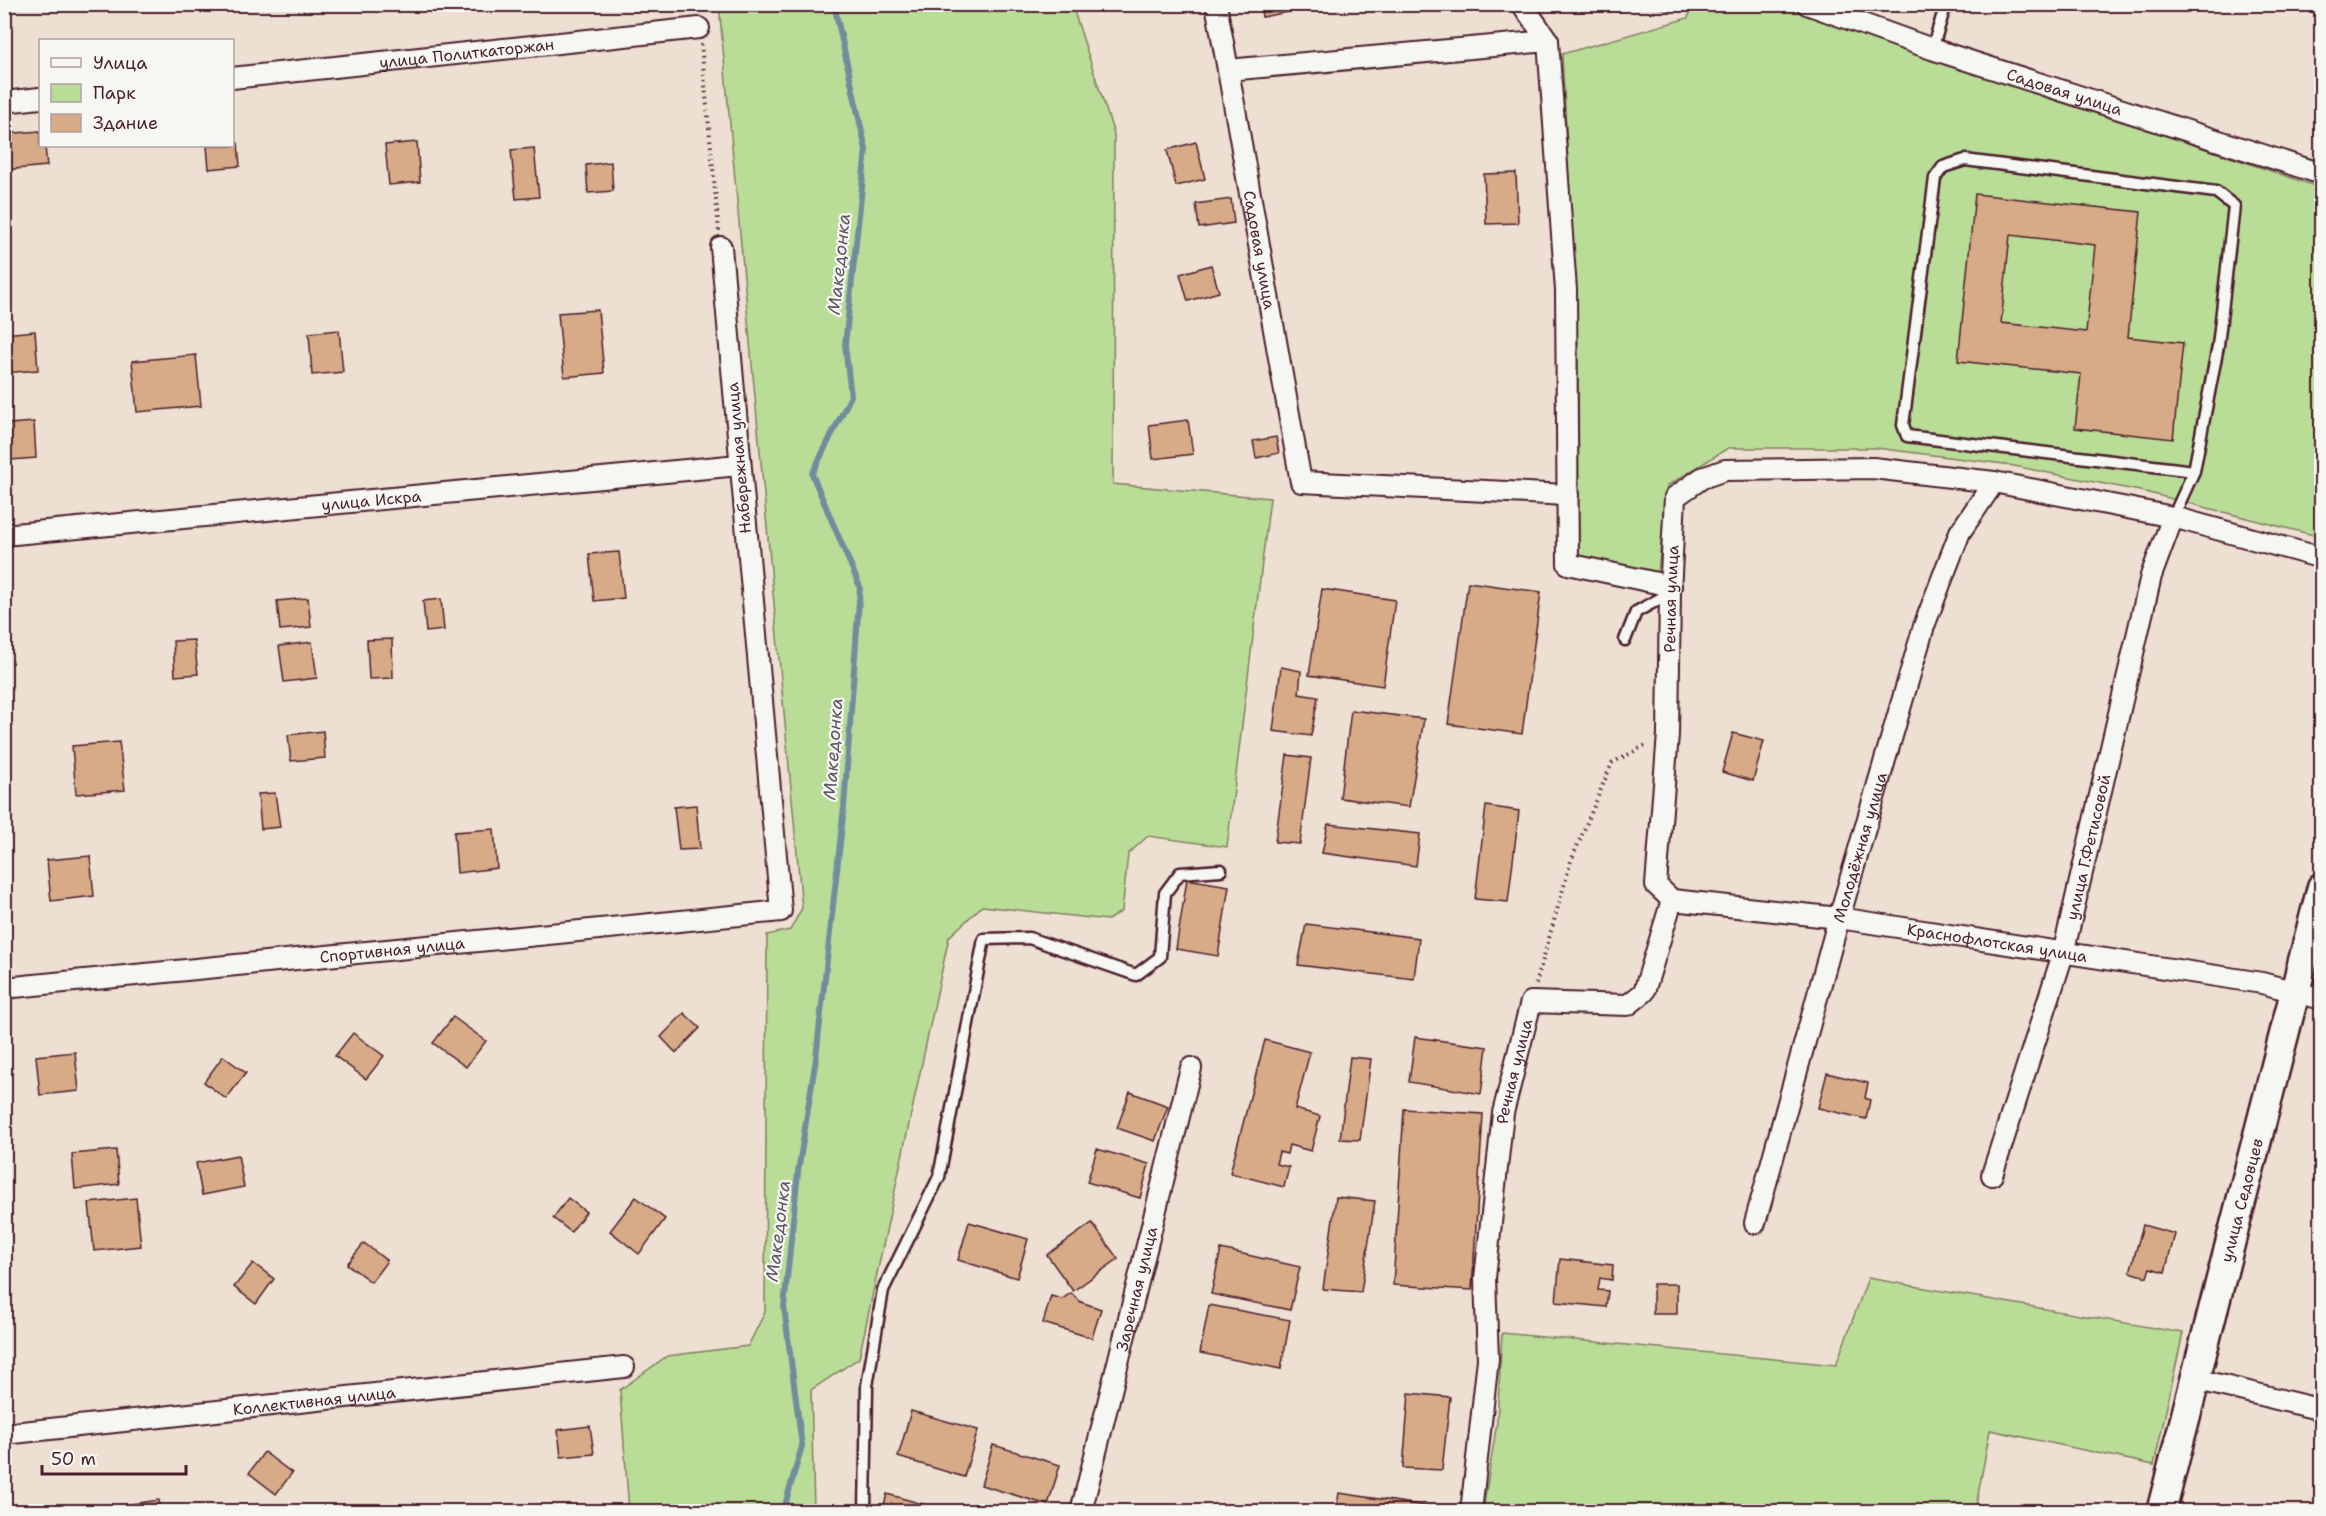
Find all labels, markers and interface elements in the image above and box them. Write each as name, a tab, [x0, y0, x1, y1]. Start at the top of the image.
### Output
street label: улица Политкаторжан	[378, 33, 555, 73]
legend	[39, 39, 234, 147]
text: Улица	[93, 51, 147, 75]
street label: Садовая улица	[2004, 63, 2125, 120]
text: Парк	[93, 81, 136, 105]
text: Здание	[93, 111, 158, 135]
street label: Садовая улица	[1239, 189, 1281, 311]
water label: Македонка	[822, 212, 856, 316]
street label: Набережная улица	[722, 381, 756, 535]
street label: улица Искра	[320, 485, 422, 515]
street label: Речная улица	[1659, 544, 1683, 653]
water label: Македонка	[817, 697, 849, 801]
street label: Молодёжная улица	[1828, 769, 1891, 925]
street label: улица Г.Фетисовой	[2061, 772, 2115, 922]
street label: Краснофлотская улица	[1906, 918, 2089, 967]
street label: Спортивная улица	[319, 932, 466, 967]
street label: Речная улица	[1491, 1016, 1537, 1125]
street label: улица Седовцев	[2215, 1136, 2267, 1264]
water label: Македонка	[760, 1179, 796, 1283]
street label: Заречная улица	[1111, 1224, 1162, 1353]
street label: Коллективная улица	[232, 1381, 397, 1420]
scale bar	[42, 1438, 186, 1476]
text: 50 m	[51, 1447, 96, 1471]

